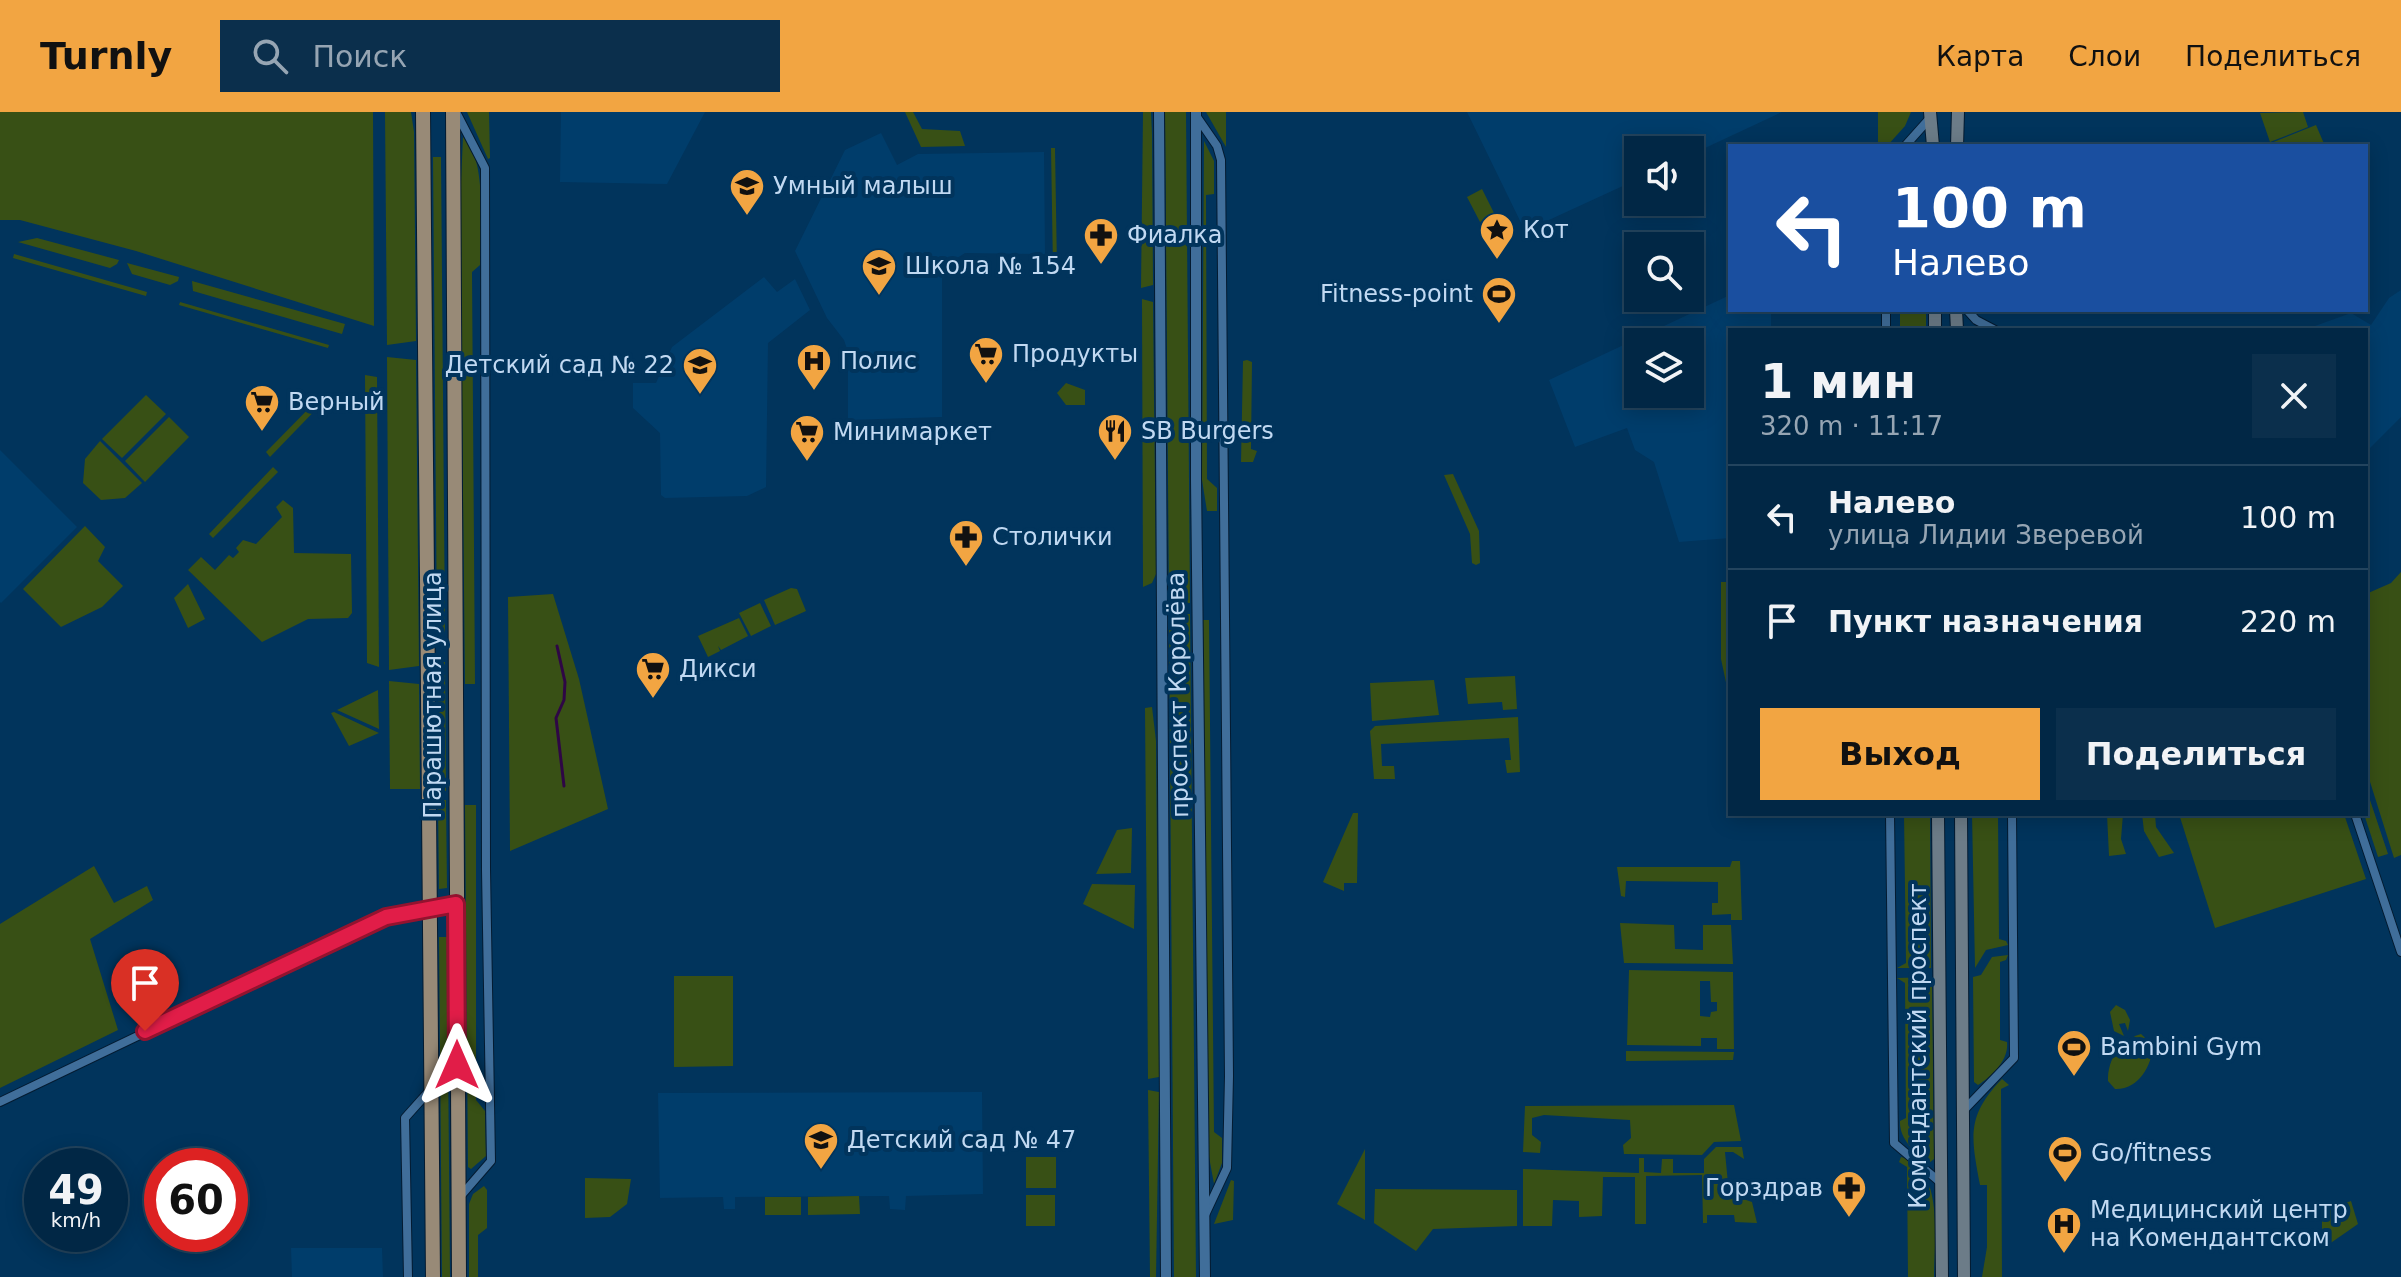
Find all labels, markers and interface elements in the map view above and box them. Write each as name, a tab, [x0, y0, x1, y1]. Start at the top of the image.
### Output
search box	[220, 20, 780, 92]
text: Turnly	[40, 34, 172, 78]
icon: search	[248, 34, 292, 78]
text: Поиск	[312, 39, 407, 74]
text: Карта	[1936, 40, 2024, 73]
text: Слои	[2068, 40, 2141, 73]
text: Поделиться	[2185, 40, 2361, 73]
map controls	[1624, 136, 1704, 408]
button: sound	[1624, 136, 1704, 216]
school or university icon: Умный малыш	[728, 167, 766, 217]
place label: Умный малыш	[773, 172, 953, 200]
text: 100 m	[1892, 175, 2087, 240]
icon: left	[1760, 176, 1864, 280]
place icon: Кот	[1478, 211, 1516, 261]
pharmacy icon: Фиалка	[1082, 216, 1120, 266]
place label: Кот	[1523, 216, 1569, 244]
place label: Фиалка	[1127, 221, 1223, 249]
button: search	[1624, 232, 1704, 312]
text: Налево	[1892, 242, 2030, 283]
school or university icon: Школа № 154	[860, 247, 898, 297]
place label: Школа № 154	[905, 252, 1076, 280]
sports icon: Fitness-point	[1480, 275, 1518, 325]
place label: Fitness-point	[1320, 280, 1473, 308]
button: layers	[1624, 328, 1704, 408]
supermarket icon: Продукты	[967, 335, 1005, 385]
place label: Продукты	[1012, 340, 1138, 368]
hospital icon: Полис	[795, 342, 833, 392]
school or university icon: Детский сад № 22	[681, 346, 719, 396]
place label: Полис	[840, 347, 917, 375]
place label: Детский сад № 22	[445, 351, 674, 379]
text: 1 мин	[1760, 353, 1916, 409]
button: close	[2252, 354, 2336, 438]
supermarket icon: Верный	[243, 383, 281, 433]
place label: Верный	[288, 388, 385, 416]
text: 320 m · 11:17	[1760, 411, 1943, 441]
restaurant icon: SB Burgers	[1096, 412, 1134, 462]
supermarket icon: Минимаркет	[788, 413, 826, 463]
place label: SB Burgers	[1141, 417, 1274, 445]
place label: Минимаркет	[833, 418, 992, 446]
text: Налево	[1828, 485, 1955, 520]
icon: left	[1760, 495, 1804, 539]
text: 100 m	[2240, 500, 2336, 535]
pharmacy icon: Столички	[947, 518, 985, 568]
text: улица Лидии Зверевой	[1828, 520, 2144, 550]
place label: Столички	[992, 523, 1113, 551]
street label: Парашютная улица	[419, 571, 447, 819]
street label: проспект Королёва	[1162, 572, 1194, 818]
icon: arrive	[1760, 599, 1804, 643]
text: Пункт назначения	[1828, 604, 2143, 639]
text: 220 m	[2240, 604, 2336, 639]
supermarket icon: Дикси	[634, 650, 672, 700]
place label: Дикси	[679, 655, 757, 683]
button: Выход	[1760, 708, 2040, 800]
button: Поделиться	[2056, 708, 2336, 800]
street label: Комендантский проспект	[1904, 883, 1932, 1209]
pin	[111, 949, 179, 1031]
icon: arrive	[123, 961, 167, 1005]
position arrow	[415, 1023, 499, 1107]
sports icon: Bambini Gym	[2055, 1028, 2093, 1078]
place label: Bambini Gym	[2100, 1033, 2262, 1061]
school or university icon: Детский сад № 47	[802, 1121, 840, 1171]
place label: Детский сад № 47	[847, 1126, 1076, 1154]
sports icon: Go/fitness	[2046, 1134, 2084, 1184]
place label: Go/fitness	[2091, 1139, 2212, 1167]
speed limit sign: 60	[144, 1148, 248, 1252]
text: 49	[48, 1167, 104, 1213]
pharmacy icon: Горздрав	[1830, 1169, 1868, 1219]
place label: Горздрав	[1705, 1174, 1823, 1202]
place label: Медицинский центр на Комендантском	[2090, 1196, 2348, 1252]
hospital icon: Медицинский центр на Комендантском	[2045, 1205, 2083, 1255]
text: km/h	[51, 1208, 101, 1232]

